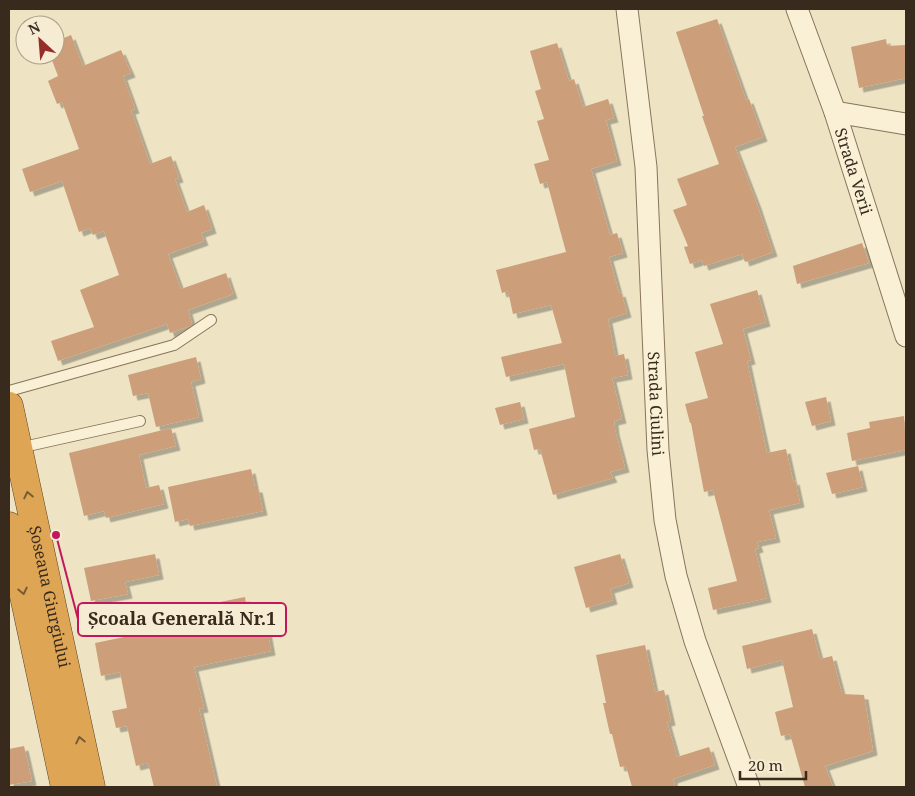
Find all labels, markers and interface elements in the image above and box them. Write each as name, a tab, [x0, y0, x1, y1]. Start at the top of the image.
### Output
north arrow	[15, 15, 65, 65]
text: N	[25, 17, 43, 39]
street label: Strada Verii	[830, 125, 878, 217]
street label: Strada Ciulini	[643, 351, 670, 457]
one-way arrow	[23, 491, 34, 500]
street label: Șoseaua Giurgiului	[24, 524, 76, 670]
one-way arrow	[17, 587, 27, 596]
callout: Școala Generală Nr.1	[78, 603, 286, 636]
text: Școala Generală Nr.1	[88, 606, 276, 630]
one-way arrow	[76, 735, 86, 744]
scale bar	[740, 748, 806, 780]
text: 20 m	[748, 755, 783, 775]

